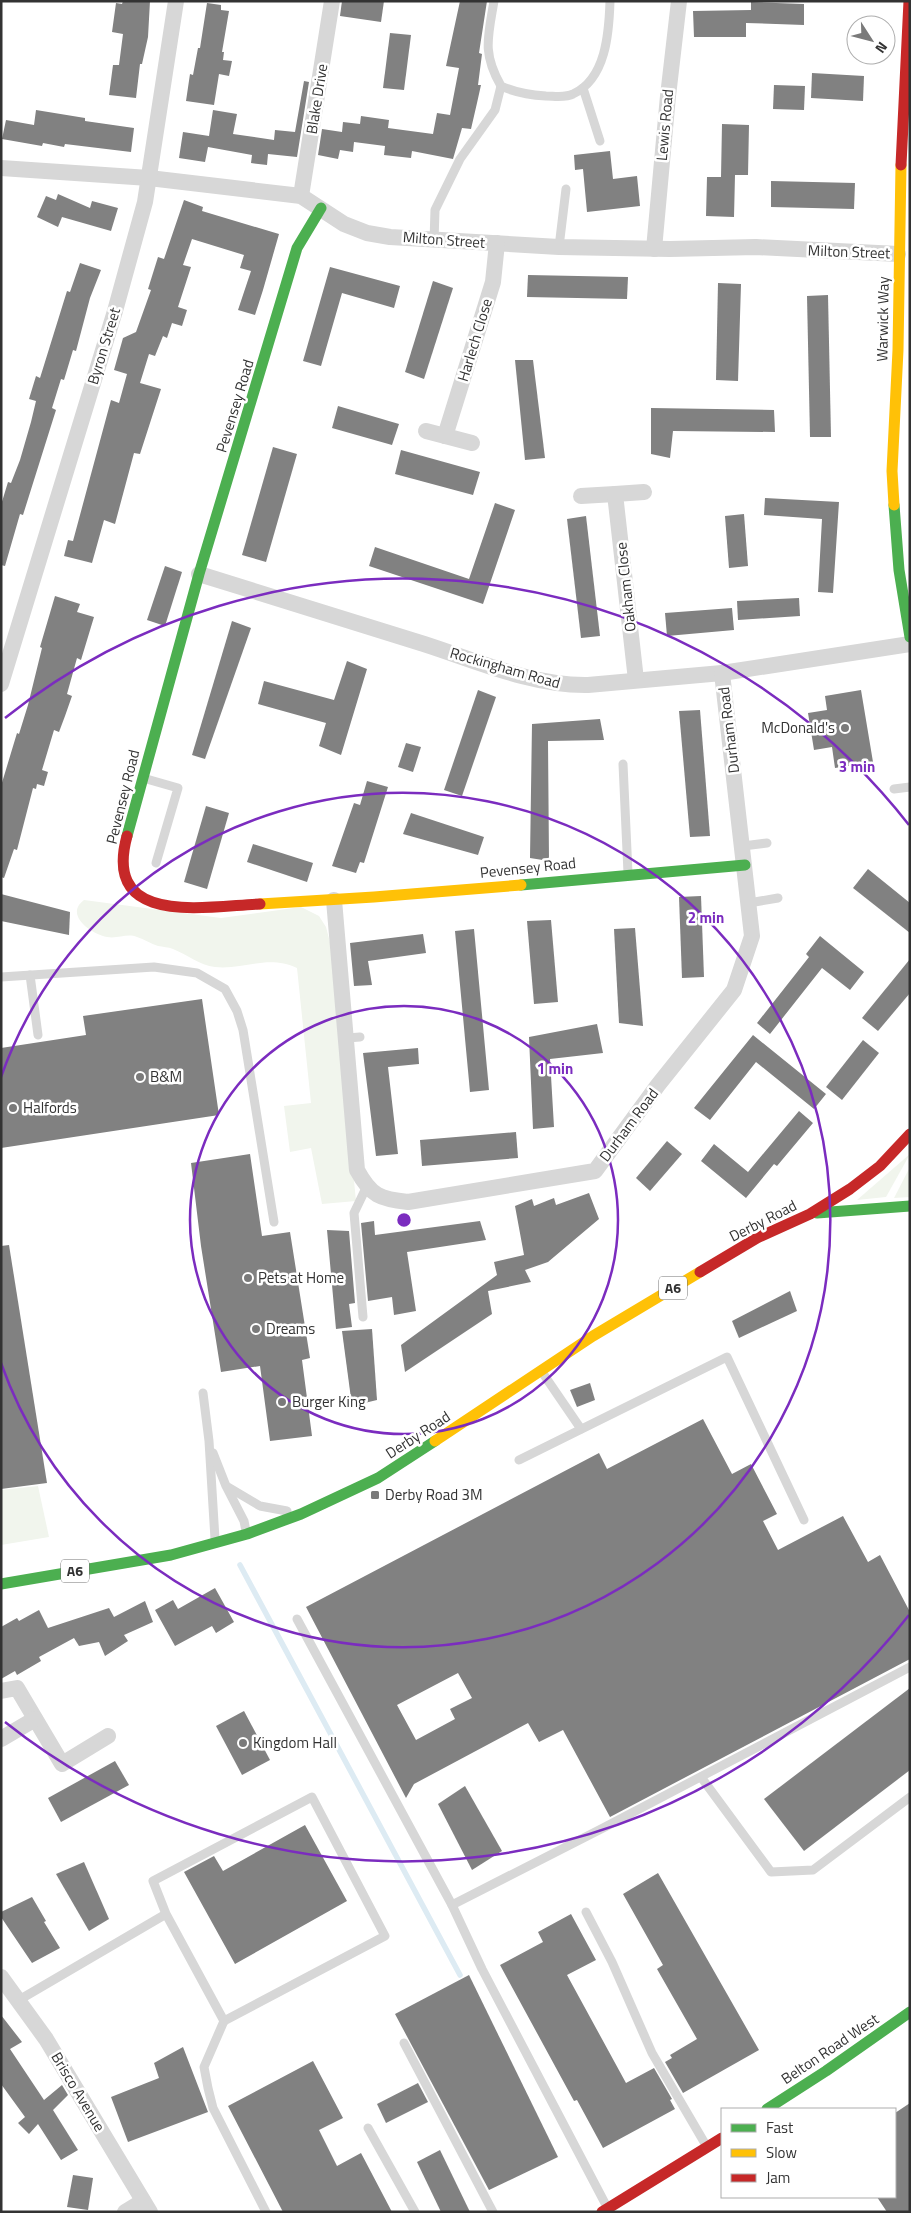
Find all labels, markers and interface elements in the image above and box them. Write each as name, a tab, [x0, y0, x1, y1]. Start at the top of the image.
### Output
north arrow	[846, 15, 896, 65]
text: N	[871, 38, 893, 58]
street label: Blake Drive	[300, 62, 333, 136]
street label: Lewis Road	[650, 88, 679, 162]
street label: Milton Street	[402, 225, 487, 254]
street label: Milton Street	[807, 239, 891, 264]
street label: Warwick Way	[870, 276, 895, 362]
street label: Harlech Close	[451, 295, 498, 384]
street label: Byron Street	[81, 304, 126, 387]
street label: Pevensey Road	[209, 356, 260, 455]
street label: Oakham Close	[609, 541, 642, 633]
street label: Rockingham Road	[447, 641, 563, 694]
street label: Durham Road	[712, 686, 745, 774]
place label: McDonald's	[761, 716, 835, 739]
marker: McDonald's	[839, 722, 851, 734]
street label: Pevensey Road	[100, 747, 145, 846]
text: 3 min	[839, 755, 875, 778]
street label: Pevensey Road	[479, 851, 577, 884]
text: 2 min	[688, 906, 724, 929]
text: 1 min	[537, 1057, 573, 1080]
place label: B&M	[150, 1065, 182, 1088]
marker: B&M	[134, 1071, 146, 1083]
street label: Durham Road	[593, 1083, 664, 1166]
place label: Halfords	[23, 1096, 77, 1119]
marker: Halfords	[7, 1102, 19, 1114]
street label: Derby Road	[725, 1194, 801, 1247]
centre of rings	[395, 1211, 413, 1229]
place label: Pets at Home	[258, 1266, 344, 1289]
marker: Pets at Home	[242, 1272, 254, 1284]
road number: A6	[659, 1276, 687, 1300]
place label: Dreams	[266, 1317, 315, 1340]
marker: Dreams	[250, 1323, 262, 1335]
place label: Burger King	[292, 1390, 366, 1413]
marker: Burger King	[276, 1396, 288, 1408]
street label: Derby Road	[381, 1405, 455, 1464]
place label: Derby Road 3M	[385, 1483, 483, 1506]
marker: Derby Road 3M	[369, 1489, 381, 1501]
road number: A6	[61, 1560, 89, 1582]
place label: Kingdom Hall	[253, 1731, 337, 1754]
marker: Kingdom Hall	[237, 1737, 249, 1749]
street label: Belton Road West	[776, 2007, 884, 2090]
street label: Brisco Avenue	[46, 2048, 111, 2136]
legend	[721, 2108, 896, 2198]
text: Fast	[766, 2116, 794, 2139]
text: Slow	[766, 2141, 797, 2164]
text: Jam	[766, 2166, 790, 2189]

